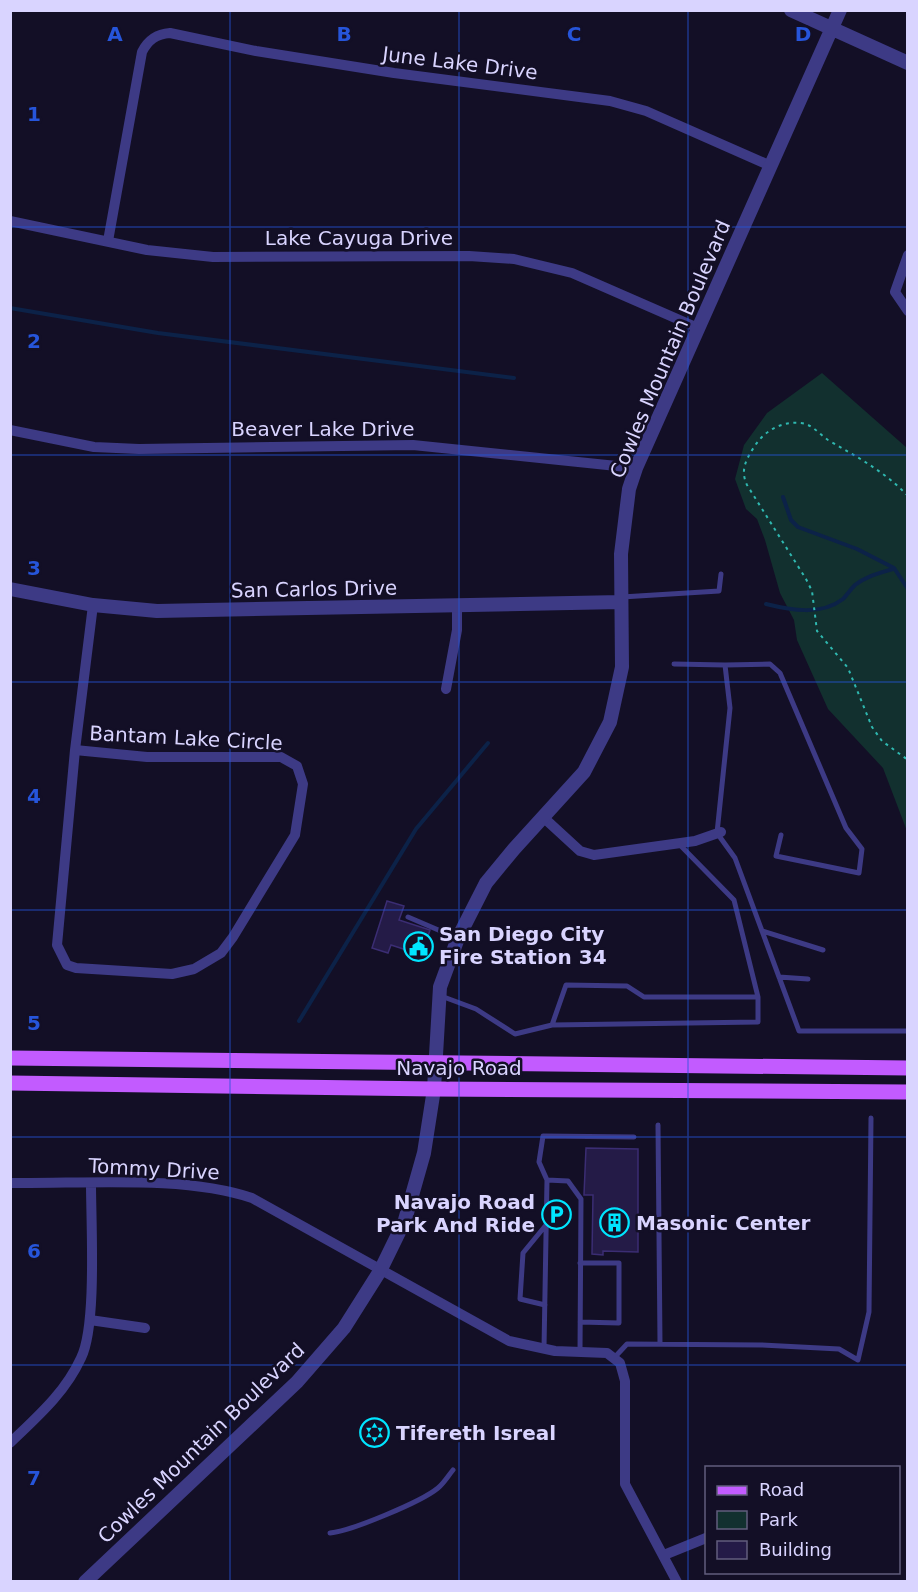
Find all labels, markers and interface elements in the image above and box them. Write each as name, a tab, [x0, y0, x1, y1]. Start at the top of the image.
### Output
text: A	[107, 22, 123, 46]
text: B	[336, 22, 352, 46]
text: C	[567, 22, 581, 46]
text: D	[795, 22, 811, 46]
street label: June Lake Drive	[379, 41, 539, 84]
text: 1	[27, 102, 41, 126]
street label: Cowles Mountain Boulevard	[605, 216, 735, 482]
street label: Lake Cayuga Drive	[265, 226, 453, 250]
text: 2	[27, 329, 41, 353]
street label: Beaver Lake Drive	[231, 417, 415, 441]
text: 3	[27, 556, 41, 580]
street label: San Carlos Drive	[231, 576, 397, 602]
street label: Bantam Lake Circle	[89, 721, 283, 755]
text: 4	[27, 784, 41, 808]
place label: San Diego City Fire Station 34	[439, 922, 607, 969]
public building icon: San Diego City Fire Station 34	[402, 930, 434, 962]
text: 5	[27, 1011, 41, 1035]
street label: Navajo Road	[396, 1056, 522, 1080]
street label: Tommy Drive	[87, 1154, 220, 1184]
place label: Navajo Road Park And Ride	[376, 1190, 535, 1237]
parking icon: Navajo Road Park And Ride	[540, 1198, 572, 1230]
building icon: Masonic Center	[599, 1207, 631, 1239]
place label: Masonic Center	[636, 1211, 811, 1235]
text: 6	[27, 1239, 41, 1263]
street label: Cowles Mountain Boulevard	[93, 1338, 309, 1548]
synagogue icon: Tifereth Isreal	[359, 1417, 391, 1449]
place label: Tifereth Isreal	[396, 1421, 556, 1445]
text: 7	[27, 1466, 41, 1490]
legend	[705, 1466, 900, 1574]
text: Road	[759, 1479, 804, 1500]
text: Park	[759, 1509, 798, 1530]
text: Building	[759, 1539, 832, 1560]

